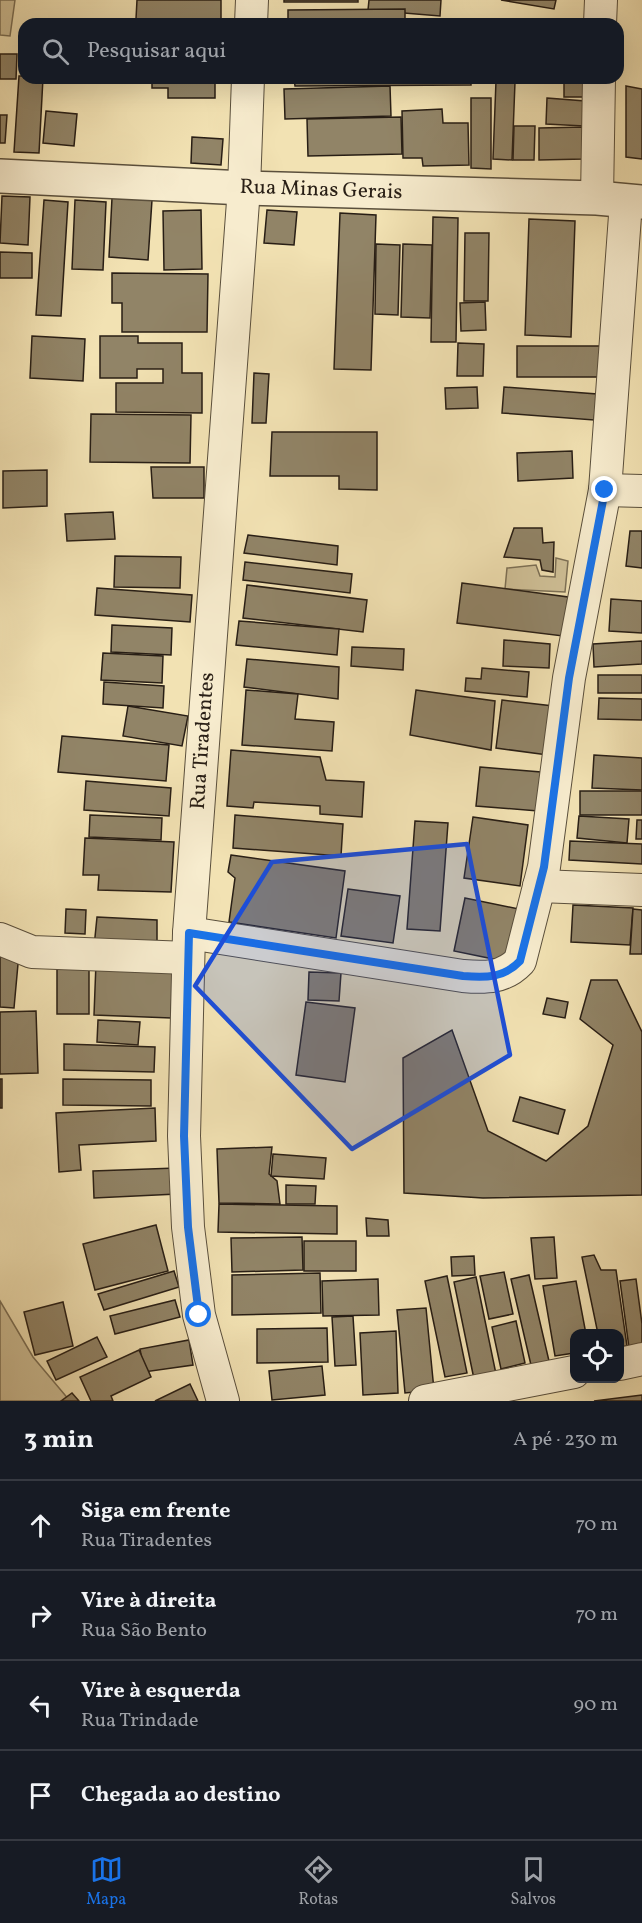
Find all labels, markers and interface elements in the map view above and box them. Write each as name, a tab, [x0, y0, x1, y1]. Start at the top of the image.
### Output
search box	[18, 18, 624, 84]
icon: search	[39, 35, 72, 68]
text: Pesquisar aqui	[87, 36, 226, 67]
street label: Rua Minas Gerais	[239, 173, 403, 207]
route end	[591, 476, 617, 502]
street label: Rua Tiradentes	[184, 671, 222, 811]
route start	[185, 1301, 211, 1327]
map controls	[570, 1329, 624, 1383]
button: locate	[570, 1329, 624, 1383]
text: 3 min	[24, 1422, 94, 1458]
text: A pé · 230 m	[513, 1426, 618, 1454]
text: Siga em frente	[81, 1496, 231, 1527]
icon: ahead	[24, 1509, 57, 1542]
text: 70 m	[575, 1511, 618, 1539]
text: Rua Tiradentes	[81, 1527, 212, 1555]
text: Vire à direita	[81, 1586, 217, 1617]
icon: right	[24, 1599, 57, 1632]
text: 70 m	[575, 1601, 618, 1629]
text: Rua São Bento	[81, 1617, 207, 1645]
text: Vire à esquerda	[81, 1676, 241, 1707]
icon: left	[24, 1689, 57, 1722]
text: 90 m	[574, 1691, 618, 1719]
text: Rua Trindade	[81, 1707, 199, 1735]
icon: arrive	[24, 1779, 57, 1812]
text: Chegada ao destino	[81, 1780, 281, 1811]
tab: Mapa	[86, 1853, 126, 1911]
tab: Rotas	[299, 1853, 338, 1911]
tab: Salvos	[511, 1853, 556, 1911]

